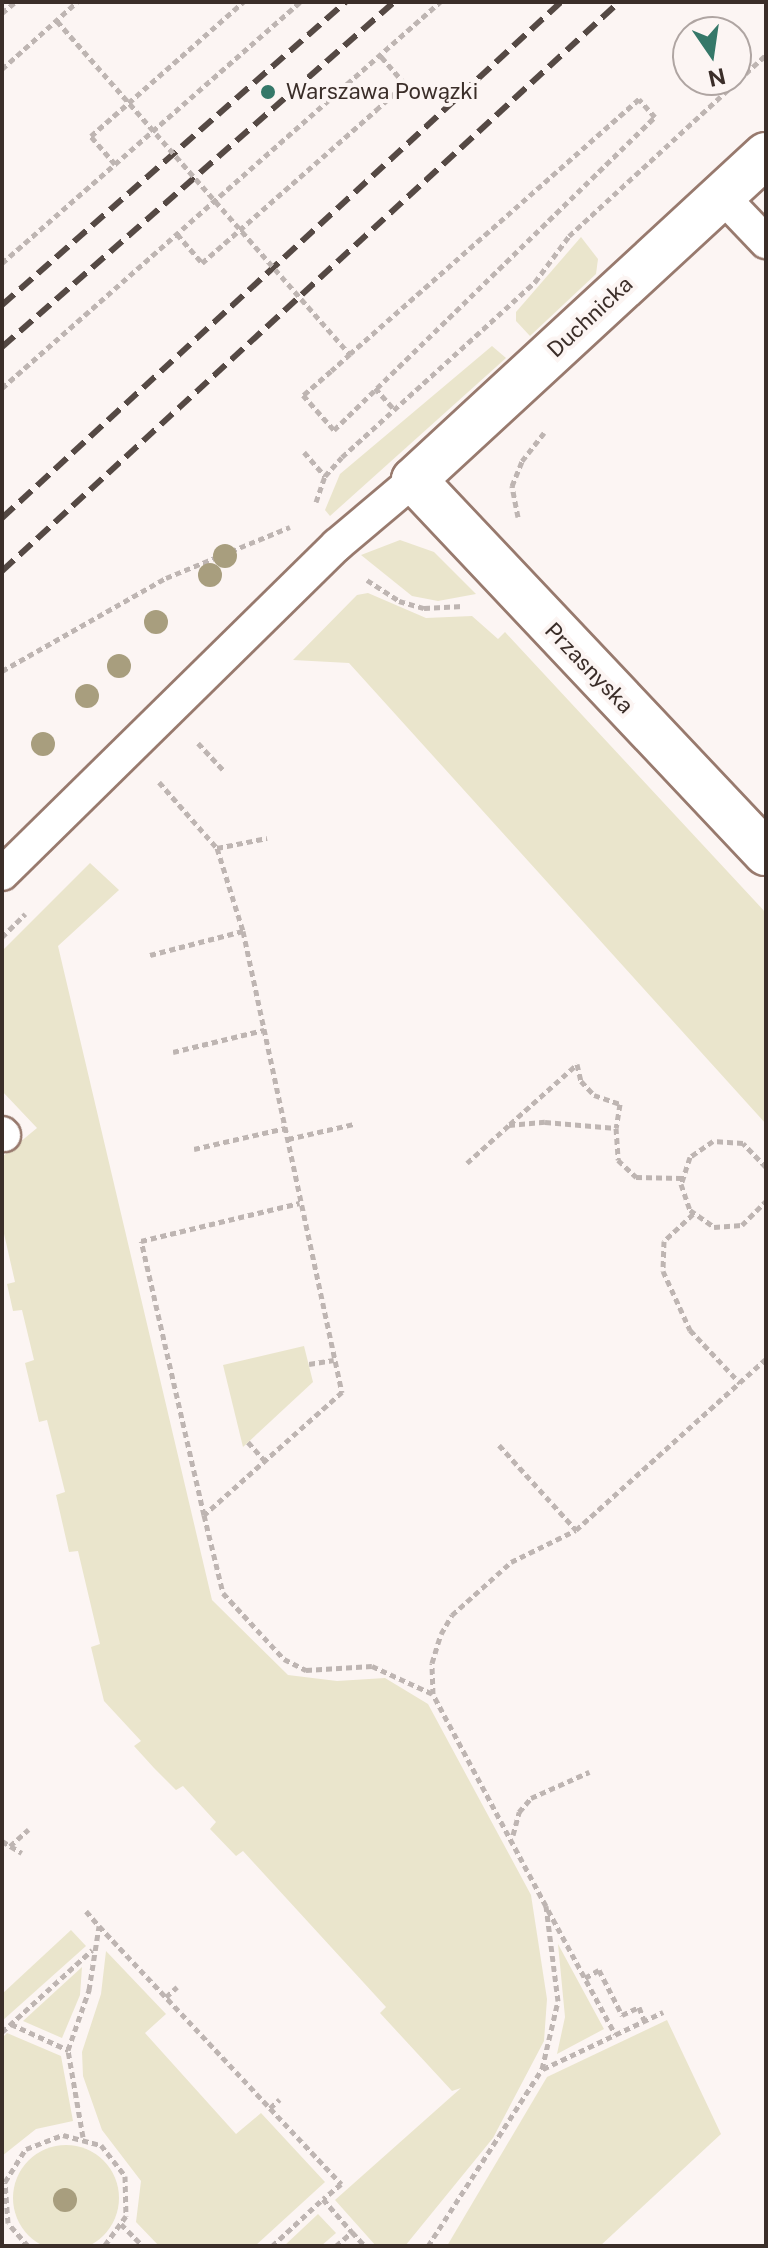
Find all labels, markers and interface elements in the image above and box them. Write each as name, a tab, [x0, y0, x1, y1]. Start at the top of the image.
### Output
north arrow	[672, 16, 752, 96]
text: N	[706, 63, 728, 92]
place label: Warszawa Powązki	[286, 79, 478, 105]
marker: Warszawa Powązki	[257, 81, 279, 103]
street label: Duchnicka	[542, 271, 638, 363]
street label: Przasnyska	[539, 617, 639, 719]

